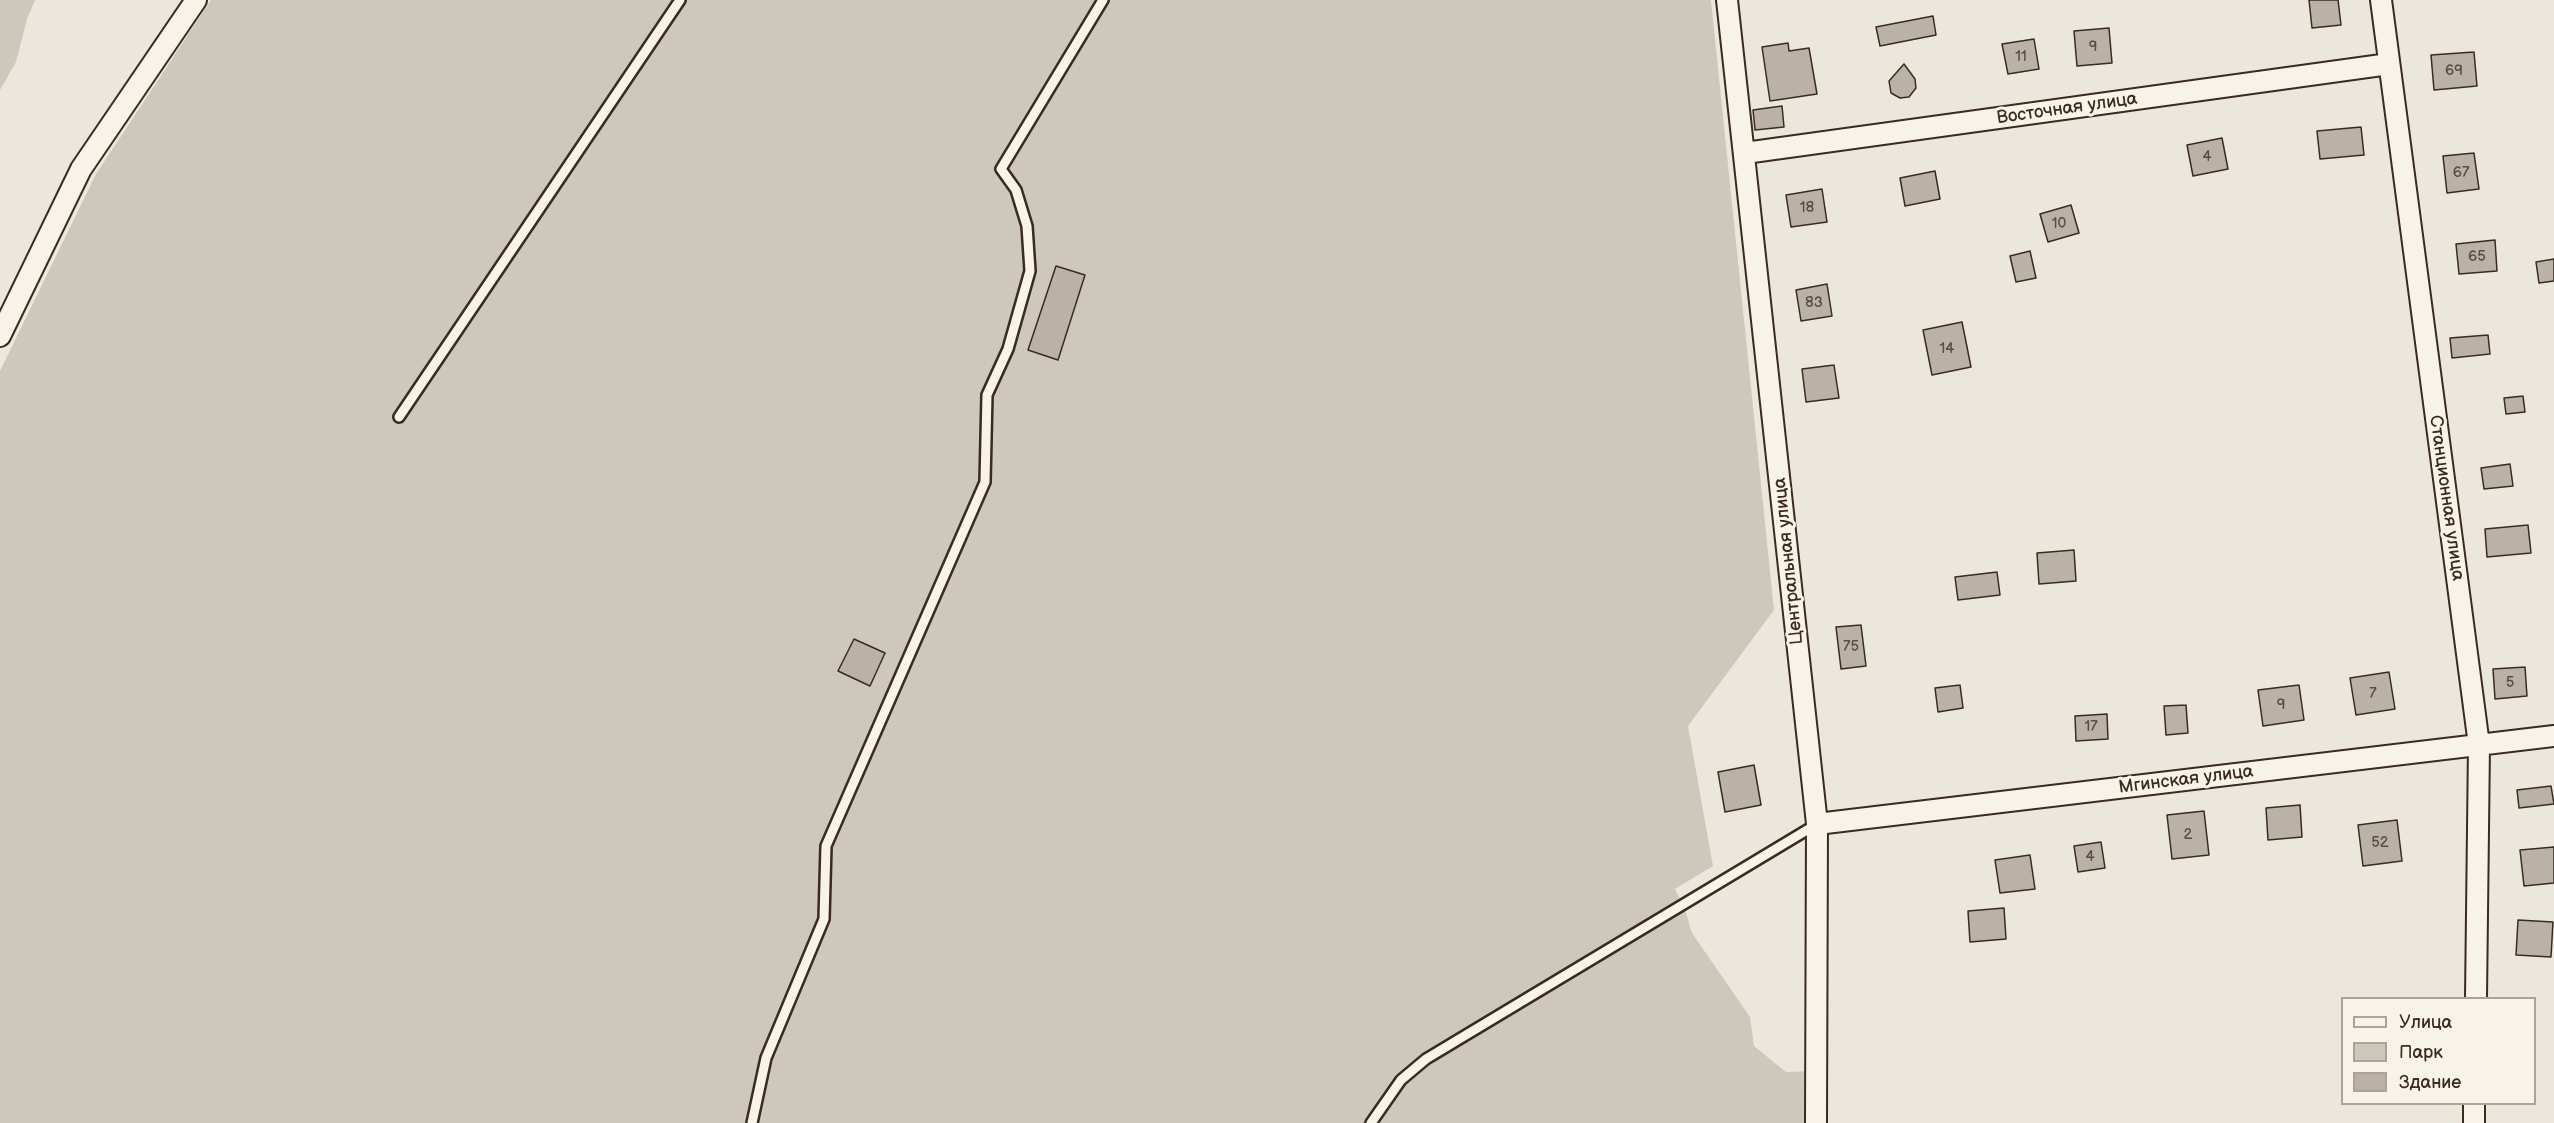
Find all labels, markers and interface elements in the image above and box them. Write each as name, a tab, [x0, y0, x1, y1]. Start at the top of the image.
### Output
house number: 9	[2089, 38, 2097, 56]
house number: 11	[2015, 48, 2027, 66]
house number: 69	[2445, 62, 2463, 80]
street label: Восточная улица	[1995, 88, 2139, 130]
house number: 4	[2202, 148, 2212, 166]
house number: 67	[2453, 164, 2469, 182]
house number: 18	[1800, 199, 1814, 217]
house number: 10	[2052, 215, 2066, 233]
house number: 65	[2468, 248, 2486, 266]
house number: 83	[1805, 294, 1823, 312]
house number: 14	[1940, 340, 1954, 358]
street label: Станционная улица	[2424, 414, 2468, 582]
street label: Центральная улица	[1769, 476, 1809, 646]
house number: 75	[1843, 638, 1859, 656]
house number: 5	[2506, 674, 2514, 692]
house number: 7	[2369, 685, 2377, 703]
house number: 9	[2277, 696, 2285, 714]
house number: 17	[2084, 718, 2098, 736]
street label: Мгинская улица	[2117, 761, 2255, 799]
house number: 2	[2184, 826, 2192, 844]
house number: 52	[2371, 834, 2389, 852]
house number: 4	[2085, 848, 2095, 866]
legend	[2341, 997, 2536, 1105]
text: Улица	[2399, 1012, 2452, 1033]
text: Парк	[2399, 1042, 2443, 1063]
text: Здание	[2399, 1072, 2461, 1093]

